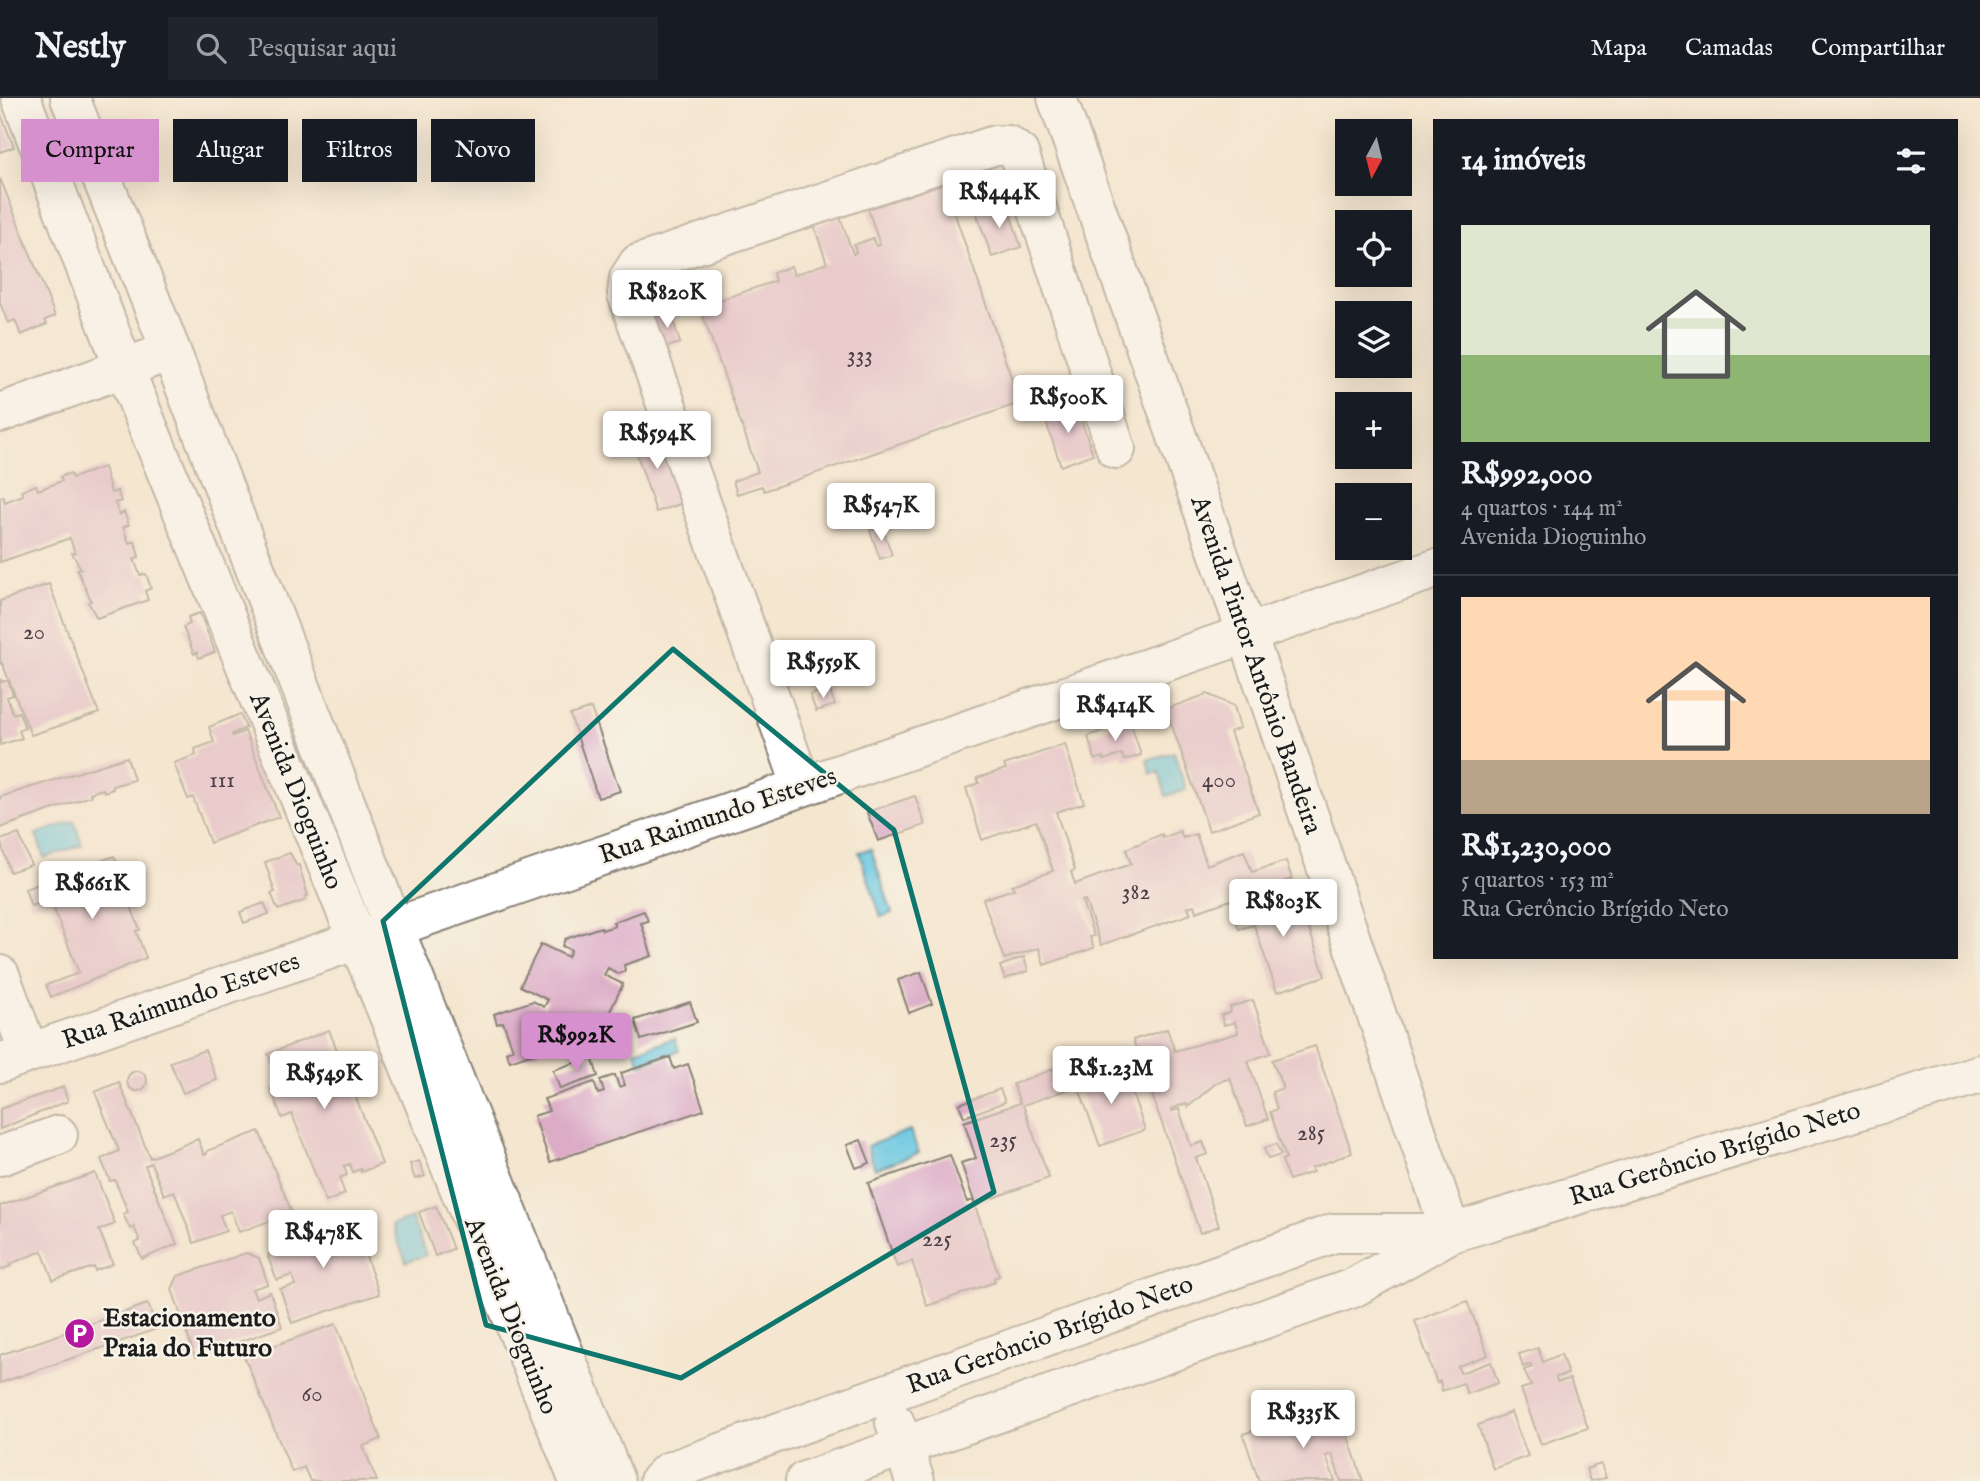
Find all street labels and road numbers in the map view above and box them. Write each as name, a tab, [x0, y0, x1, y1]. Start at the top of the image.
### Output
street label: Avenida Pintor Antônio Bandeira	[1182, 490, 1330, 839]
street label: Avenida Dioguinho	[241, 687, 351, 894]
street label: Rua Raimundo Esteves	[595, 760, 841, 872]
street label: Rua Raimundo Esteves	[58, 945, 304, 1057]
street label: Rua Gerôncio Brígido Neto	[1566, 1094, 1864, 1214]
street label: Avenida Dioguinho	[456, 1212, 566, 1419]
street label: Rua Gerôncio Brígido Neto	[902, 1268, 1198, 1402]

